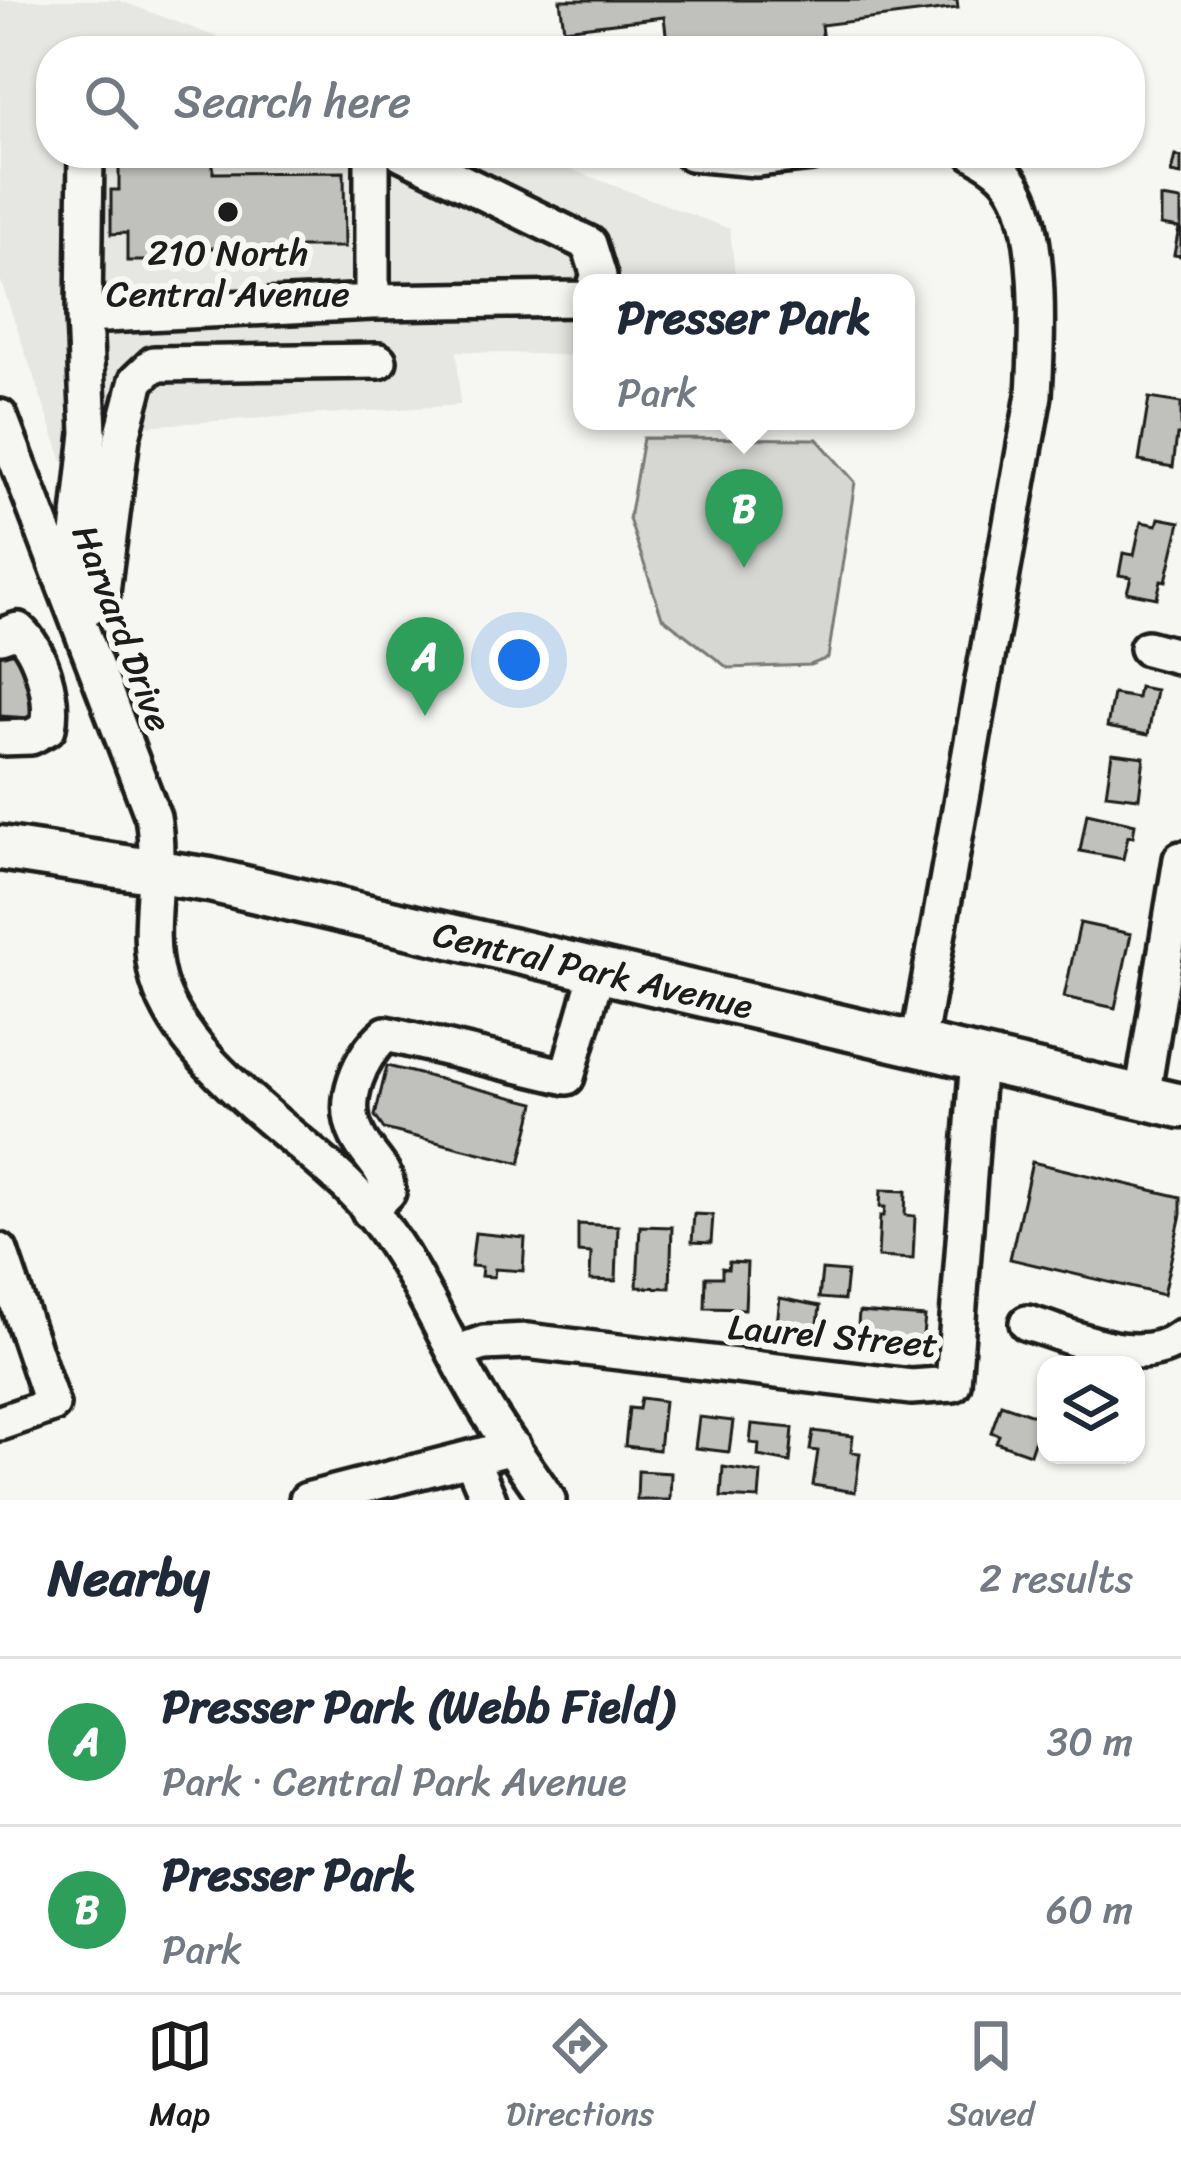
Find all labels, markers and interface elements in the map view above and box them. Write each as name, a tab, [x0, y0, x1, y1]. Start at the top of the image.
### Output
search box	[36, 36, 1145, 168]
text: Search here	[174, 62, 411, 142]
icon: search	[78, 69, 144, 135]
marker: 210 North Central Avenue	[215, 199, 241, 225]
place label: 210 North Central Avenue	[106, 221, 350, 326]
popup	[573, 274, 915, 430]
text: Presser Park	[617, 278, 871, 358]
text: Park	[617, 358, 697, 427]
pin: B	[705, 469, 783, 568]
street label: Harvard Drive	[53, 515, 191, 741]
pin: A	[386, 617, 464, 716]
your location	[489, 630, 549, 690]
street label: Central Park Avenue	[427, 902, 759, 1038]
street label: Laurel Street	[725, 1295, 940, 1377]
map controls	[1037, 1356, 1145, 1464]
button: layers	[1037, 1356, 1145, 1464]
text: Nearby	[48, 1533, 209, 1623]
text: 2 results	[979, 1544, 1133, 1613]
text: Presser Park (Webb Field)	[162, 1667, 673, 1747]
text: A	[74, 1707, 100, 1776]
text: 30 m	[1047, 1707, 1133, 1776]
text: Park · Central Park Avenue	[162, 1747, 627, 1816]
text: Presser Park	[162, 1835, 416, 1915]
text: B	[75, 1875, 99, 1944]
text: 60 m	[1046, 1875, 1133, 1944]
text: Park	[162, 1915, 242, 1984]
tab: Map	[147, 2013, 213, 2143]
tab: Directions	[506, 2013, 654, 2143]
tab: Saved	[947, 2013, 1034, 2143]

